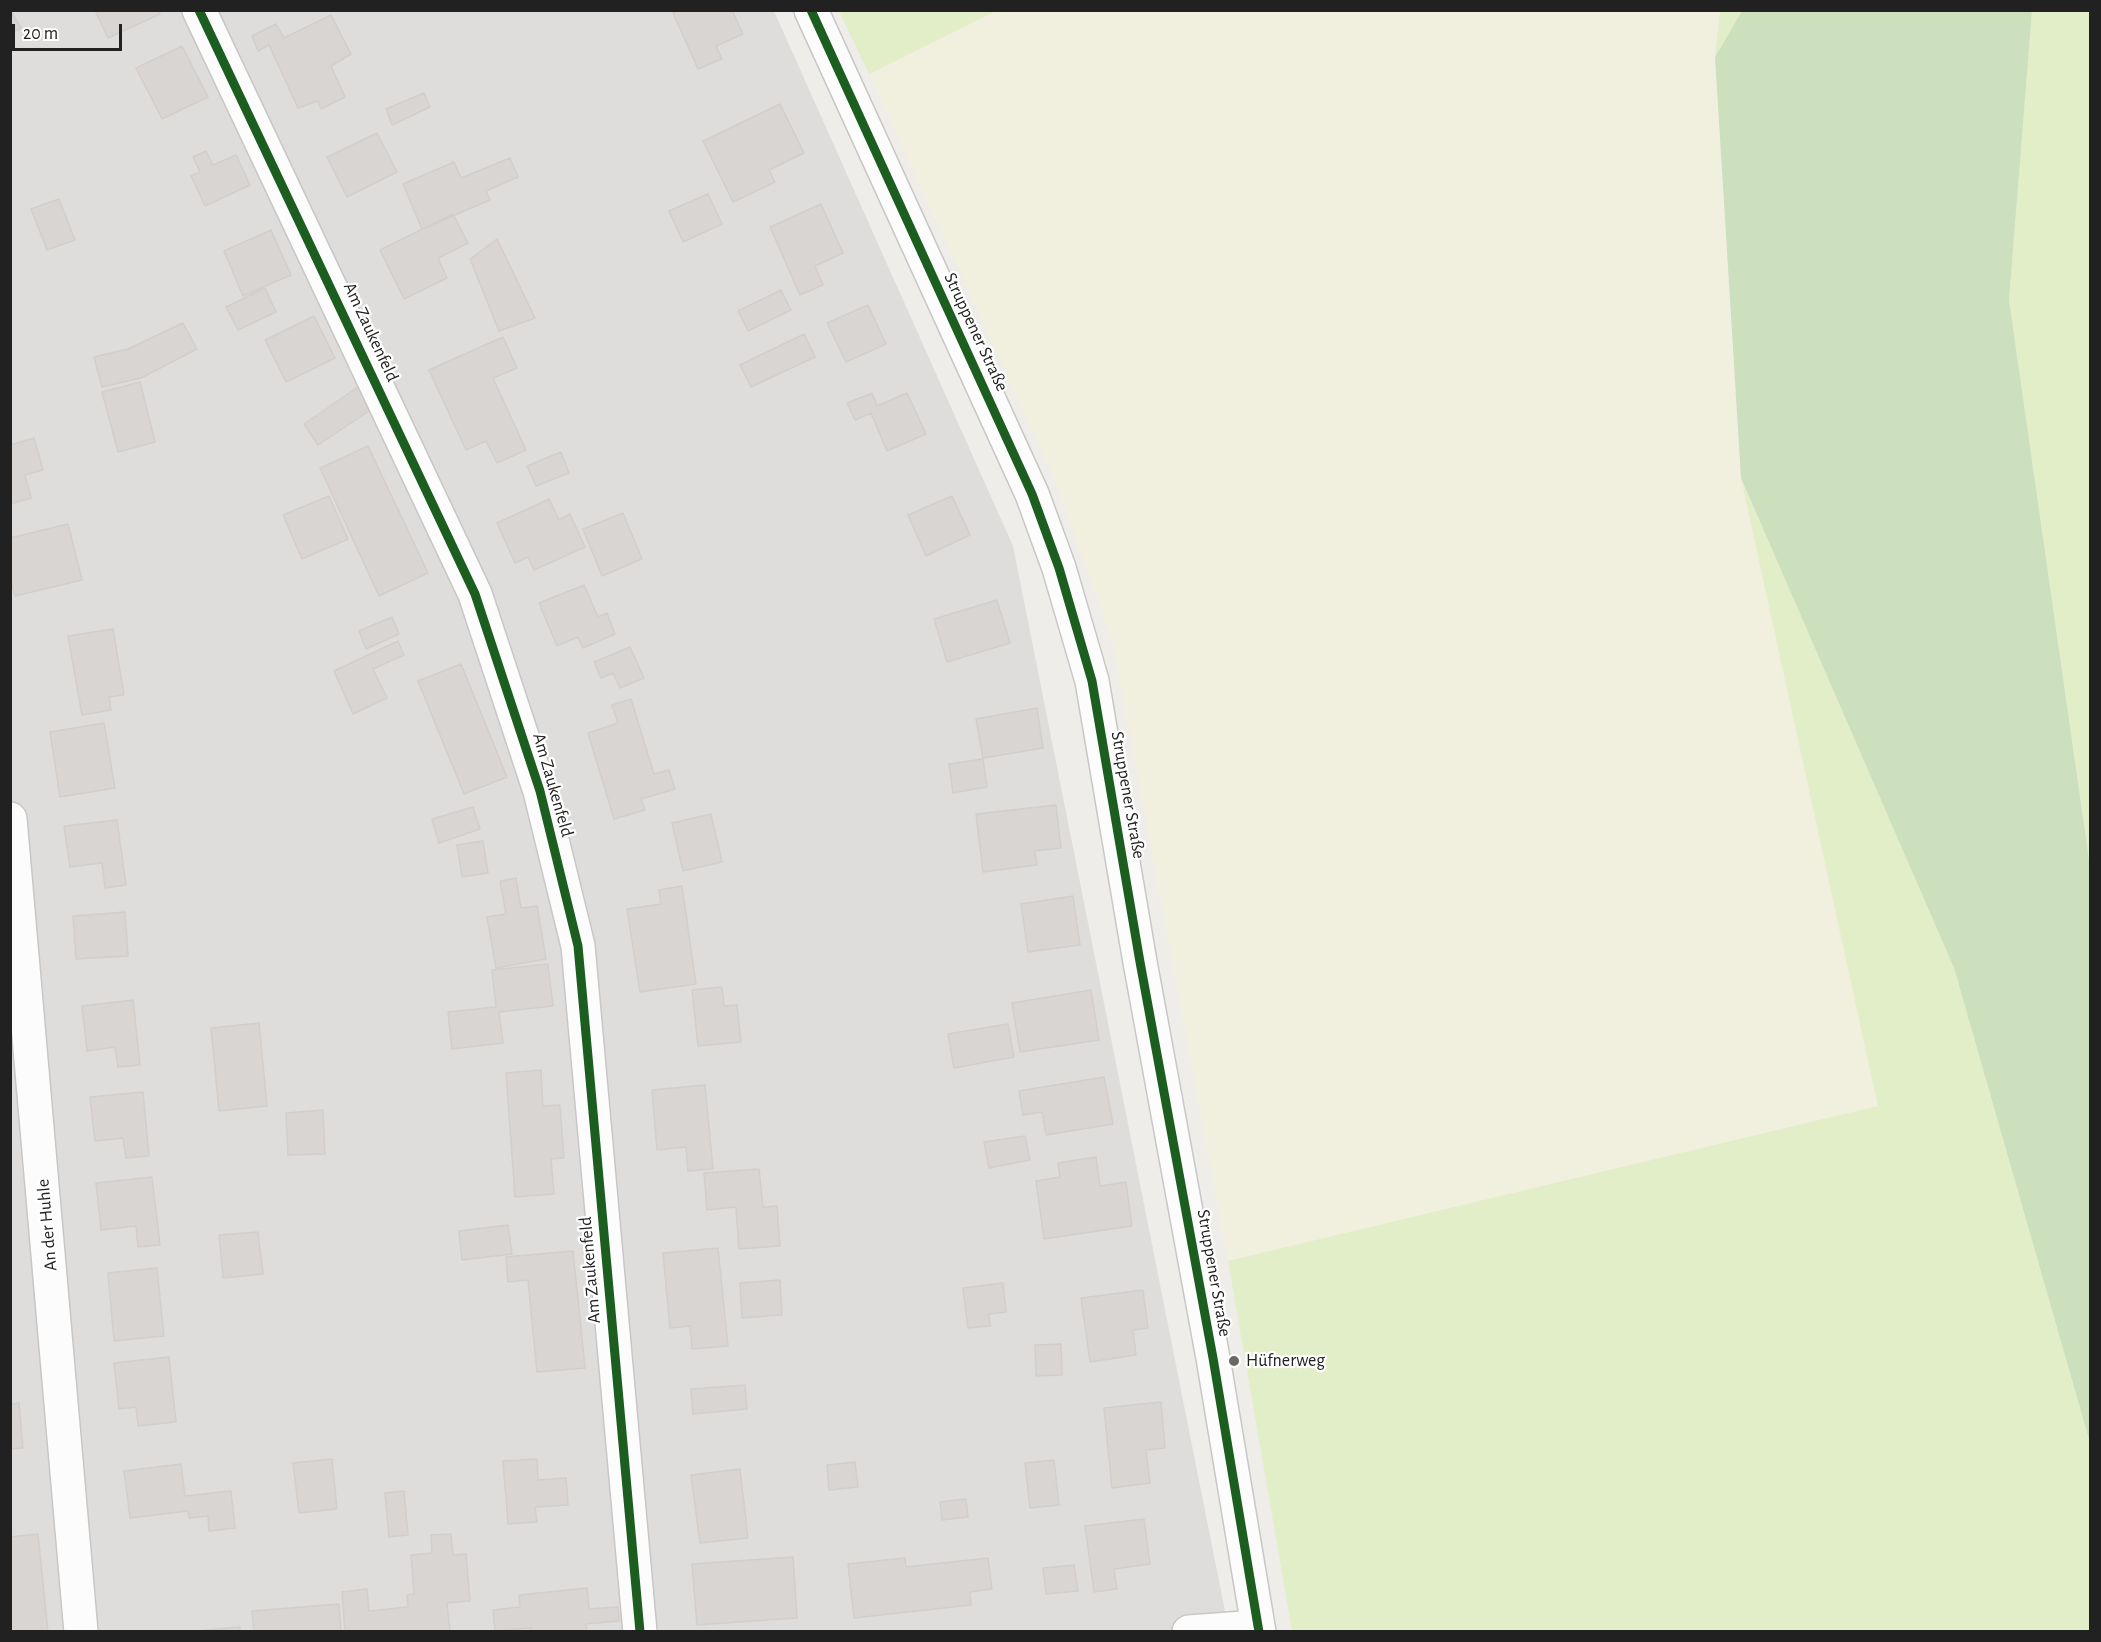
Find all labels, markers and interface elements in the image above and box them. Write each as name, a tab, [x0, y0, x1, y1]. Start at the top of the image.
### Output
scale bar	[15, 12, 124, 50]
text: 20 m	[23, 25, 58, 43]
street label: Struppener Straße	[939, 269, 1013, 395]
street label: Am Zaukenfeld	[339, 279, 403, 385]
street label: Struppener Straße	[1106, 730, 1150, 860]
street label: Am Zaukenfeld	[528, 731, 578, 839]
street label: An der Huhle	[32, 1178, 62, 1272]
street label: Struppener Straße	[1192, 1208, 1236, 1338]
street label: Am Zaukenfeld	[575, 1216, 605, 1324]
place label: Hüfnerweg	[1246, 1350, 1325, 1372]
marker: Hüfnerweg	[1227, 1354, 1241, 1368]

